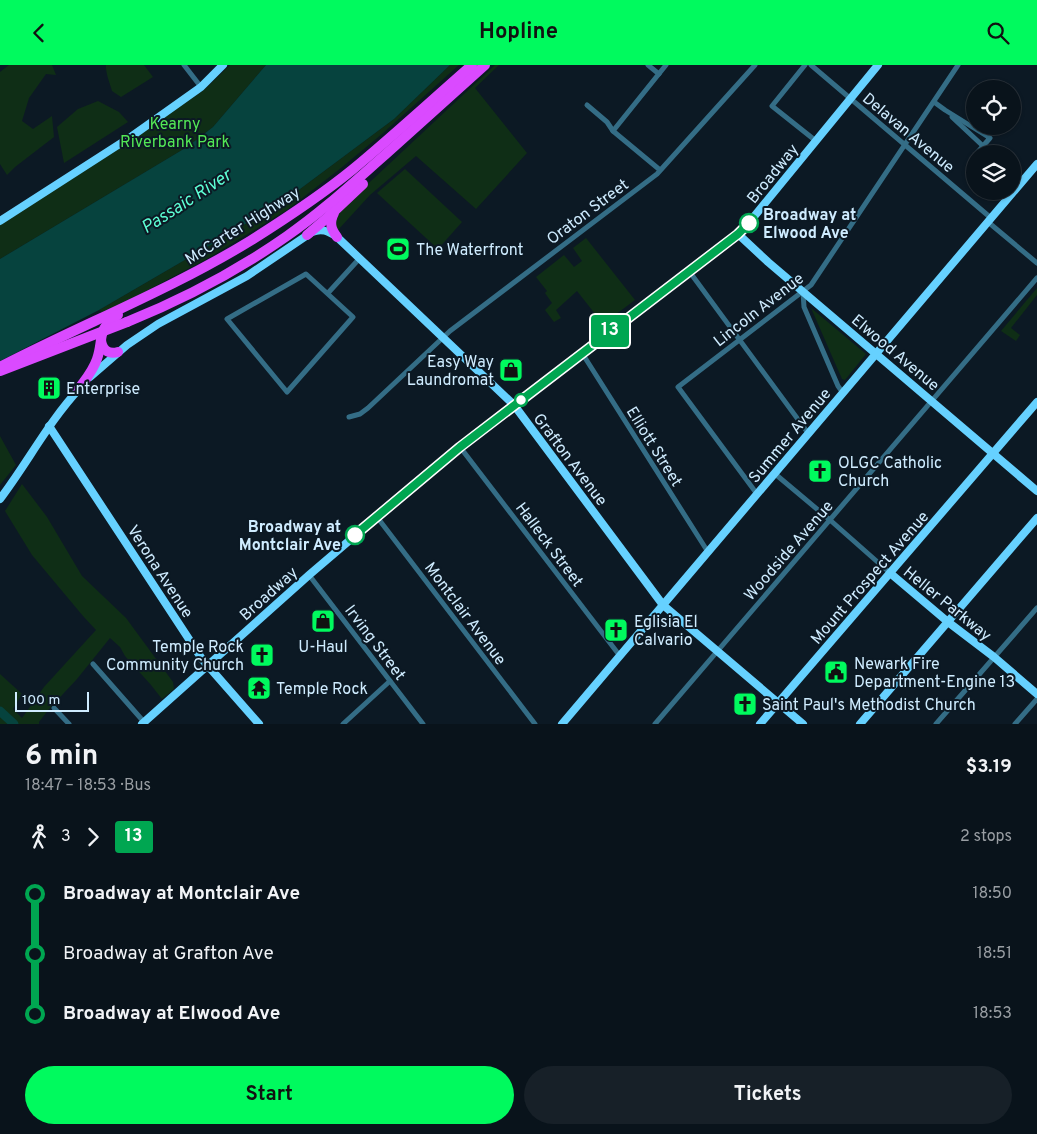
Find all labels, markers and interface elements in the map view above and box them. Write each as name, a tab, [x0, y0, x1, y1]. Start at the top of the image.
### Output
icon: back	[25, 19, 53, 47]
text: Hopline	[479, 19, 558, 46]
icon: search	[984, 19, 1012, 47]
map controls	[966, 80, 1021, 200]
button: locate	[966, 80, 1021, 135]
street label: Delavan Avenue	[858, 89, 958, 178]
park label: Kearny Riverbank Park	[120, 115, 230, 153]
street label: Broadway	[743, 140, 804, 208]
button: layers	[966, 145, 1021, 200]
water label: Passaic River	[137, 163, 238, 240]
street label: Oraton Street	[543, 175, 633, 250]
street label: McCarter Highway	[182, 183, 304, 270]
place label: Broadway at Elwood Ave	[763, 206, 856, 244]
marker: Broadway at Elwood Ave	[739, 213, 759, 233]
sports icon: The Waterfront	[385, 236, 411, 262]
place label: The Waterfront	[416, 241, 524, 261]
street label: Lincoln Avenue	[710, 269, 808, 352]
street label: Elwood Avenue	[847, 311, 943, 396]
line badge: 13	[588, 315, 632, 347]
text: 13	[601, 319, 619, 342]
place label: Easy Way Laundromat	[407, 353, 494, 391]
shop icon: Easy Way Laundromat	[498, 357, 524, 383]
building icon: Enterprise	[36, 375, 62, 401]
place label: Enterprise	[66, 380, 140, 400]
street label: Summer Avenue	[745, 385, 836, 488]
unlabelled marker	[514, 393, 528, 407]
street label: Elliott Street	[621, 403, 686, 491]
street label: Grafton Avenue	[528, 410, 611, 511]
place label: OLGC Catholic Church	[838, 454, 942, 492]
church icon: OLGC Catholic Church	[807, 458, 833, 484]
street label: Woodside Avenue	[741, 497, 838, 606]
street label: Halleck Street	[510, 499, 587, 591]
street label: Mount Prospect Avenue	[807, 507, 934, 649]
place label: Broadway at Montclair Ave	[239, 518, 341, 556]
street label: Verona Avenue	[122, 522, 197, 622]
marker: Broadway at Montclair Ave	[345, 525, 365, 545]
street label: Montclair Avenue	[419, 559, 510, 670]
street label: Broadway	[236, 563, 303, 626]
street label: Heller Parkway	[899, 563, 995, 646]
street label: Irving Street	[340, 602, 409, 685]
shop icon: U-Haul	[310, 608, 336, 634]
place label: Eglisia El Calvario	[634, 613, 698, 651]
church icon: Eglisia El Calvario	[603, 617, 629, 643]
place label: Temple Rock Community Church	[106, 638, 244, 676]
place label: U-Haul	[298, 638, 348, 658]
church icon: Temple Rock Community Church	[249, 642, 275, 668]
place label: Newark Fire Department-Engine 13	[854, 655, 1015, 693]
public building icon: Newark Fire Department-Engine 13	[823, 659, 849, 685]
temple icon: Temple Rock	[246, 675, 272, 701]
place label: Temple Rock	[276, 680, 368, 700]
scale bar	[15, 689, 89, 712]
church icon: Saint Paul's Methodist Church	[732, 691, 758, 717]
text: 100 m	[22, 692, 60, 709]
place label: Saint Paul's Methodist Church	[762, 696, 976, 716]
text: 6 min	[25, 739, 98, 775]
text: $3.19	[966, 755, 1012, 779]
text: 18:47 – 18:53 · Bus	[25, 776, 151, 796]
icon: walk	[25, 823, 53, 851]
icon: forward	[79, 823, 107, 851]
text: 13	[125, 825, 143, 848]
text: 3	[61, 827, 71, 847]
text: 2 stops	[960, 827, 1012, 847]
text: Broadway at Montclair Ave	[63, 882, 300, 906]
text: 18:50	[972, 884, 1012, 904]
text: Broadway at Grafton Ave	[63, 942, 274, 966]
text: 18:51	[977, 944, 1012, 964]
text: Broadway at Elwood Ave	[63, 1002, 280, 1026]
text: 18:53	[973, 1004, 1012, 1024]
button: Start	[25, 1066, 514, 1124]
button: Tickets	[524, 1066, 1012, 1124]

